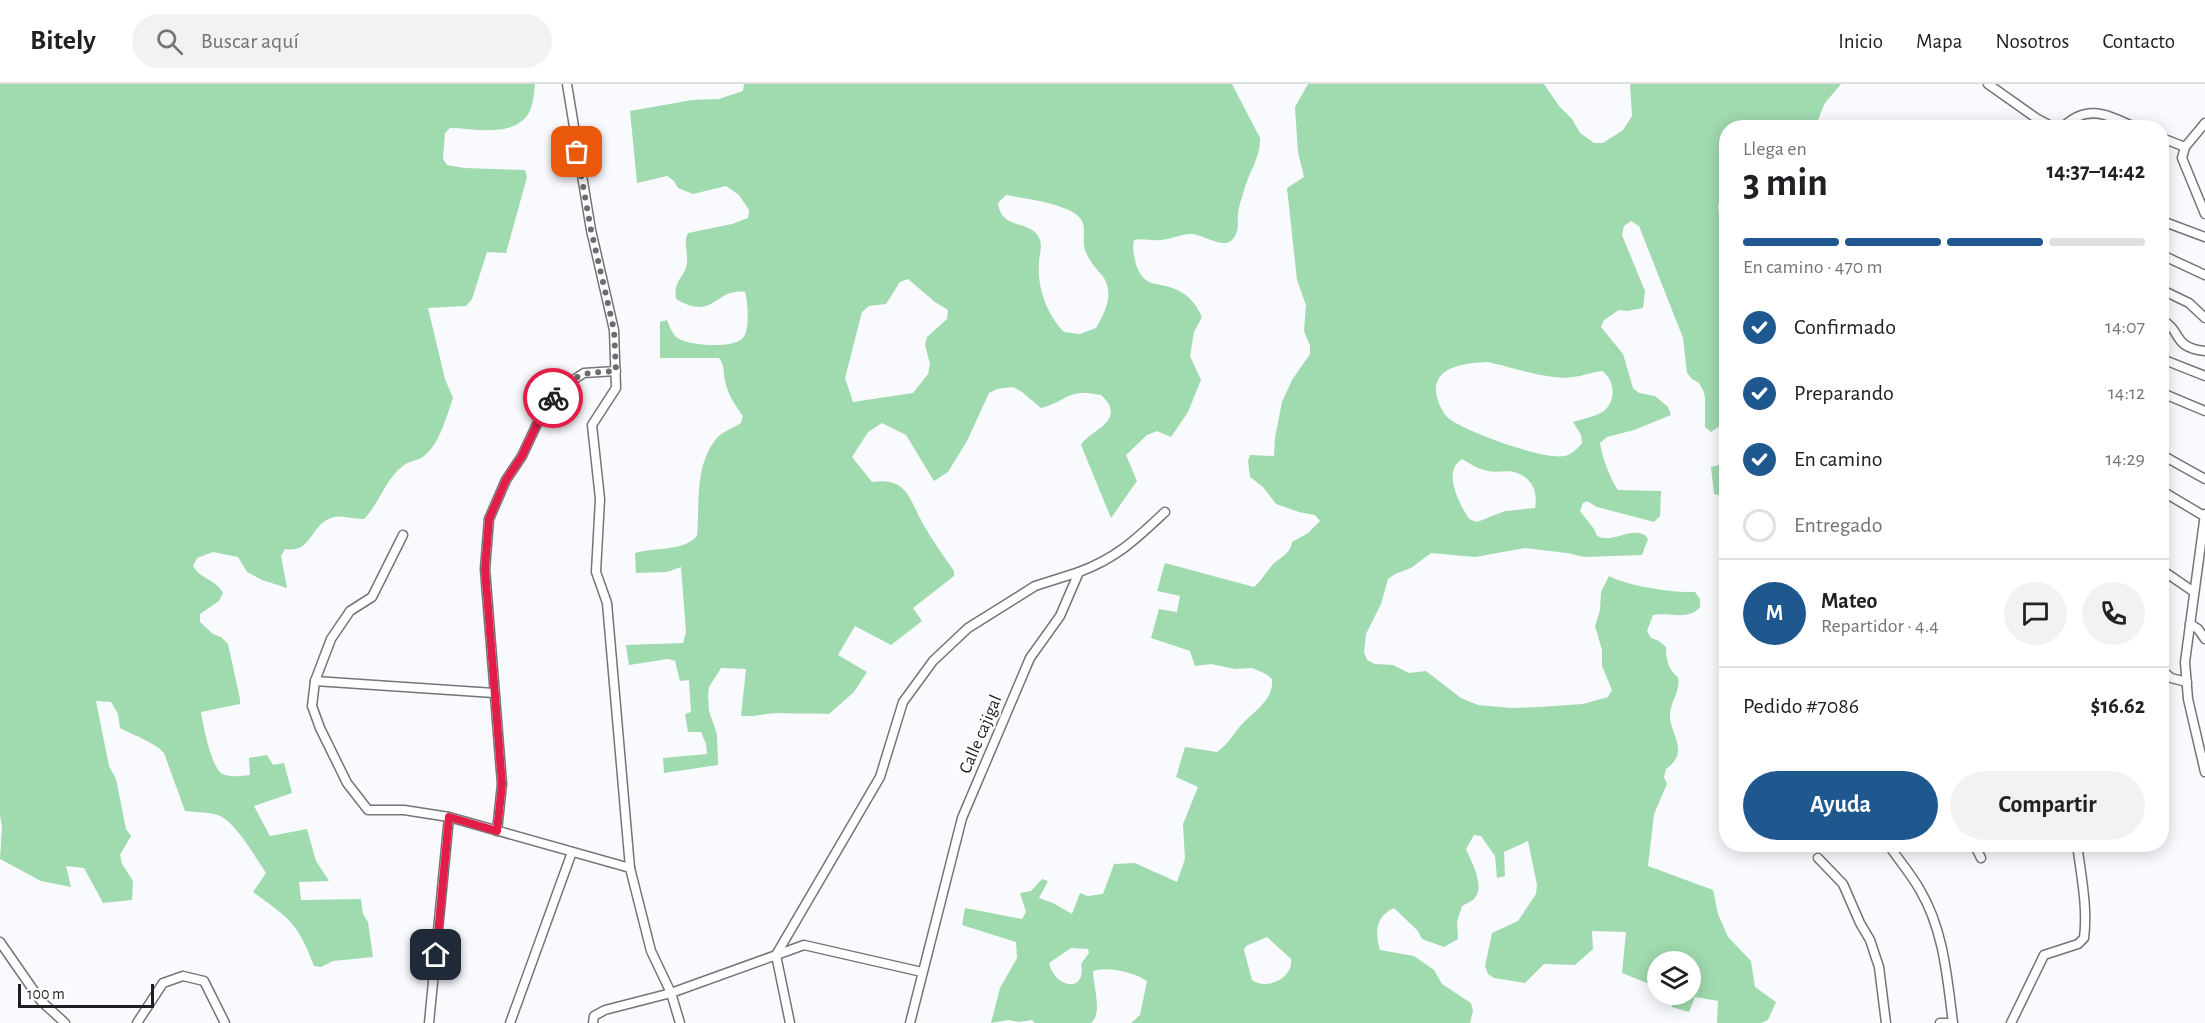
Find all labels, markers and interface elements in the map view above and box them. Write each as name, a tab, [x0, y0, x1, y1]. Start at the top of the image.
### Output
search box	[132, 14, 552, 68]
icon: search	[153, 25, 186, 58]
text: Bitely	[30, 27, 96, 55]
text: Buscar aquí	[201, 30, 299, 52]
text: Inicio	[1838, 31, 1883, 52]
text: Mapa	[1916, 31, 1963, 52]
text: Nosotros	[1996, 31, 2069, 52]
text: Contacto	[2102, 31, 2175, 52]
pin	[551, 126, 602, 177]
icon: bag	[560, 135, 593, 168]
text: Llega en	[1743, 139, 1807, 159]
text: 14:37–14:42	[2046, 160, 2145, 182]
text: 3 min	[1743, 164, 1828, 203]
text: En camino · 470 m	[1743, 257, 1883, 277]
icon: check	[1743, 311, 1776, 344]
text: Confirmado	[1794, 316, 1896, 338]
text: 14:07	[2105, 317, 2145, 337]
courier	[523, 368, 583, 428]
icon: check	[1743, 377, 1776, 410]
icon: bike	[537, 382, 570, 415]
text: Preparando	[1794, 382, 1894, 404]
text: 14:12	[2108, 383, 2145, 403]
icon: check	[1743, 443, 1776, 476]
text: En camino	[1794, 448, 1883, 470]
text: 14:29	[2105, 449, 2145, 469]
text: Entregado	[1794, 514, 1883, 536]
button: chat	[2004, 582, 2067, 645]
button: phone	[2082, 582, 2145, 645]
text: Mateo	[1821, 590, 1877, 612]
text: M	[1766, 602, 1783, 624]
text: Repartidor · 4.4	[1821, 616, 1939, 636]
street label: Calle cajigal	[956, 693, 1005, 776]
text: Pedido #7086	[1743, 695, 1859, 717]
text: $16.62	[2091, 695, 2145, 717]
button: Ayuda	[1743, 771, 1938, 840]
button: Compartir	[1950, 771, 2145, 840]
pin	[410, 929, 461, 980]
icon: home	[419, 938, 452, 971]
map controls	[1647, 951, 1701, 1005]
button: layers	[1647, 951, 1701, 1005]
scale bar	[18, 981, 154, 1008]
text: 100 m	[27, 986, 65, 1002]

